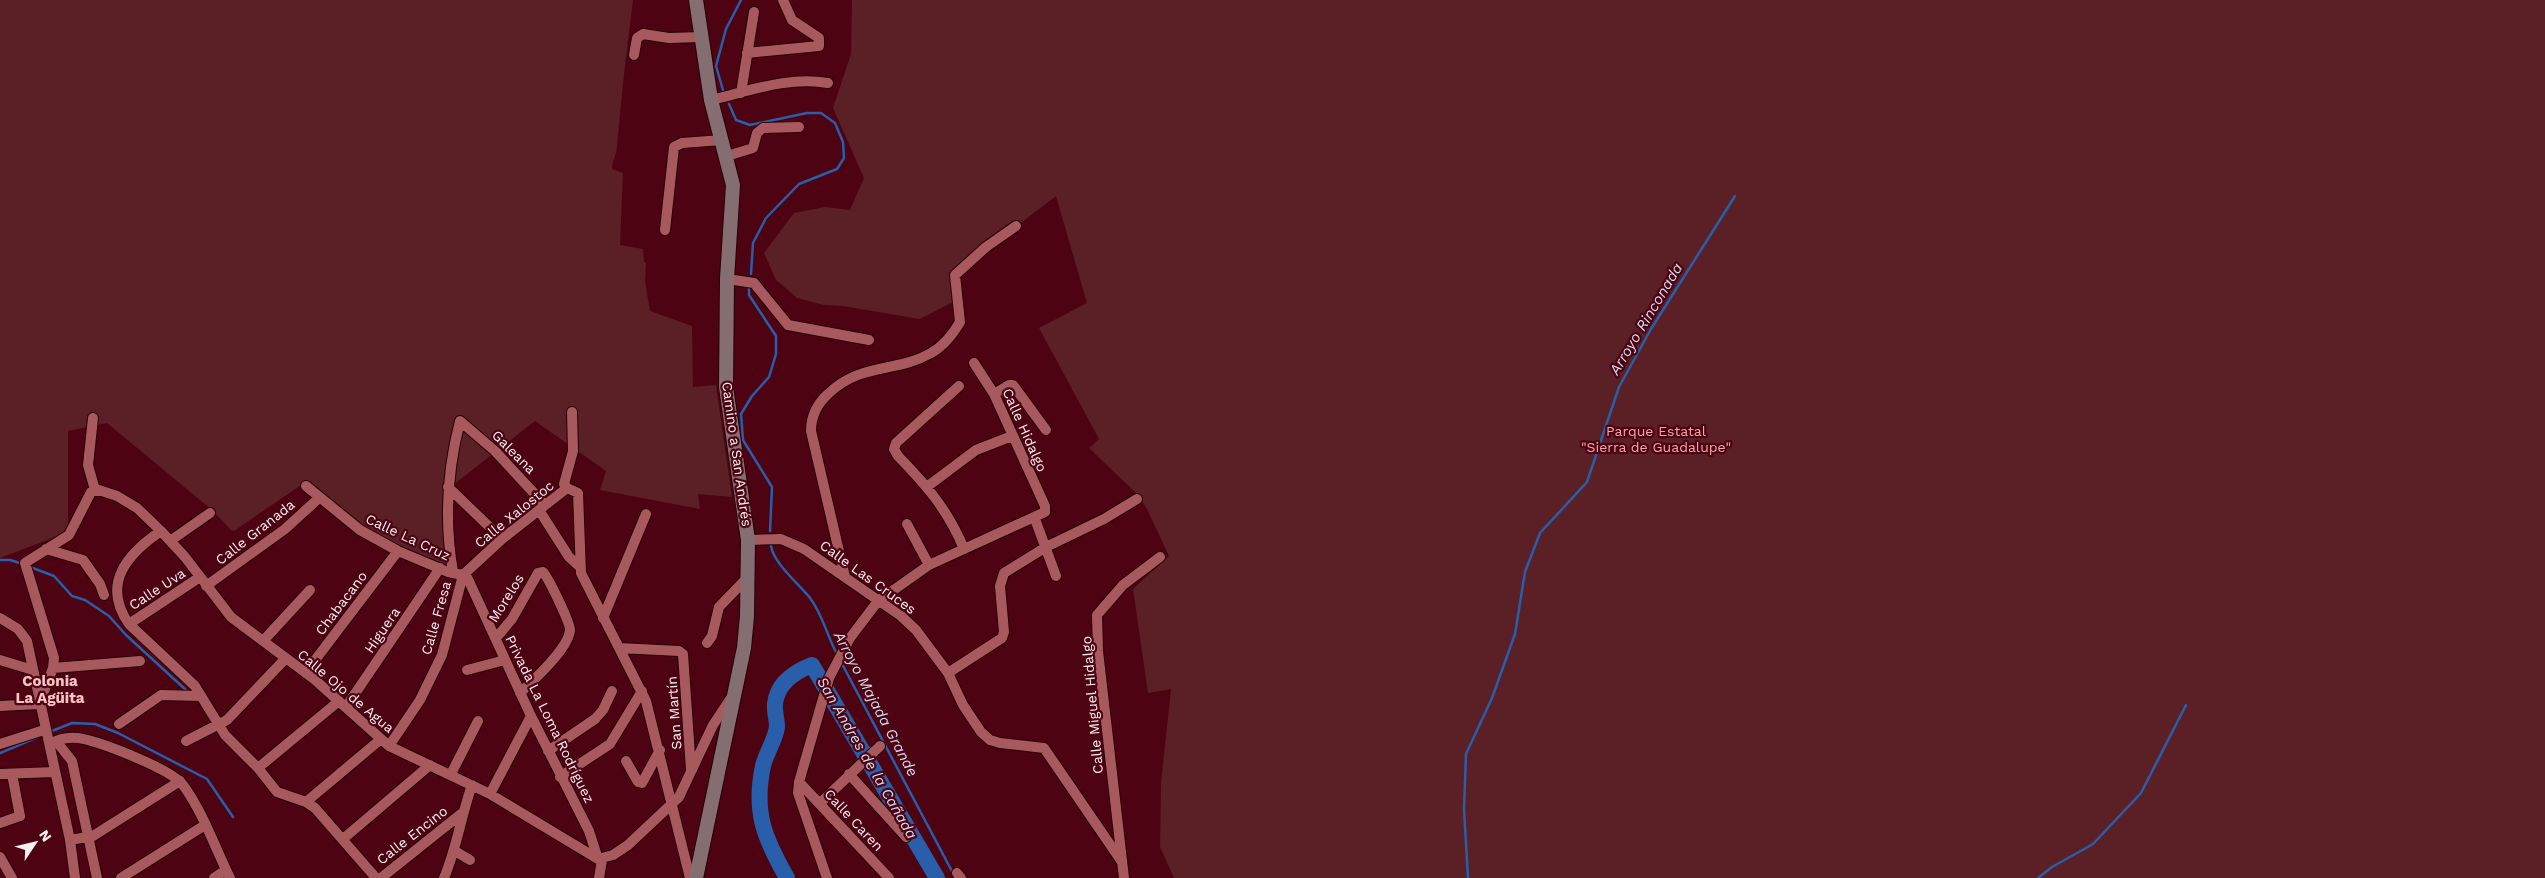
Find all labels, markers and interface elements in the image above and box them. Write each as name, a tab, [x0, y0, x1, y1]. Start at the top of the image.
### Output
water label: Arroyo Rinconada	[1605, 260, 1686, 379]
street label: Camino a San Andrés	[719, 381, 755, 527]
street label: Calle Hidalgo	[999, 386, 1051, 474]
park label: Parque Estatal "Sierra de Guadalupe"	[1581, 423, 1731, 455]
street label: Galeana	[489, 427, 539, 477]
street label: Calle Xalostoc	[471, 477, 557, 551]
street label: Calle Granada	[212, 496, 298, 568]
street label: Calle La Cruz	[363, 510, 453, 564]
street label: Calle Las Cruces	[817, 537, 919, 617]
street label: Calle Uva	[126, 565, 188, 613]
street label: Chabacano	[312, 568, 370, 638]
street label: Morelos	[485, 571, 527, 625]
street label: Calle Fresa	[418, 579, 454, 657]
street label: Higuera	[361, 604, 403, 656]
water label: Arroyo Majada Grande	[830, 627, 922, 780]
street label: Privada La Loma Rodríguez	[502, 633, 598, 805]
street label: Calle Miguel Hidalgo	[1078, 635, 1106, 775]
street label: Calle Ojo de Agua	[295, 646, 397, 736]
district label: Colonia La Agüita	[15, 672, 85, 707]
water label: San Andres de la Cañada	[813, 674, 921, 842]
street label: San Martín	[663, 676, 685, 750]
street label: Calle Caren	[821, 786, 887, 854]
street label: Calle Encino	[374, 802, 450, 868]
north arrow	[10, 818, 60, 868]
text: N	[36, 827, 55, 844]

